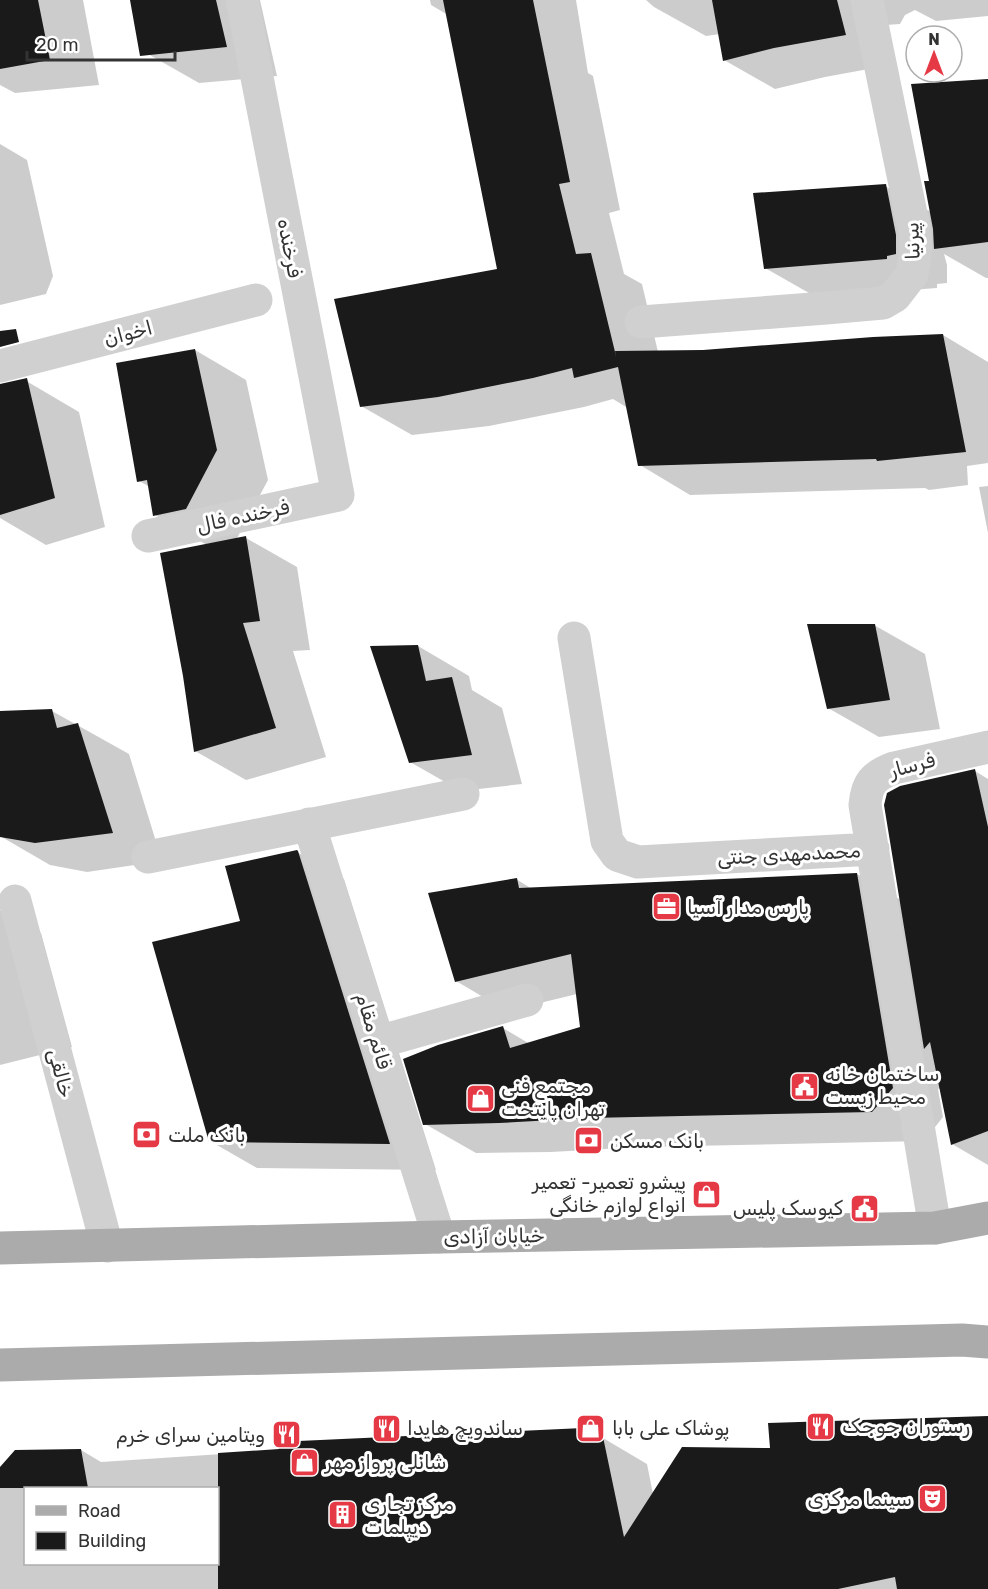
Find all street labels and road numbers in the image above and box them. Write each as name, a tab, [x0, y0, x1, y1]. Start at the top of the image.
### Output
street label: فرخنده	[273, 216, 307, 280]
street label: پیرنیا	[899, 222, 927, 260]
street label: اخوان	[101, 315, 155, 351]
street label: فرخنده فال	[194, 494, 292, 538]
street label: فرسار	[885, 747, 938, 783]
street label: محمدمهدی جنتی	[717, 838, 861, 870]
street label: قائم مقام	[349, 990, 397, 1073]
street label: خالقی	[43, 1046, 79, 1100]
street label: خیابان آزادی	[443, 1223, 545, 1249]

